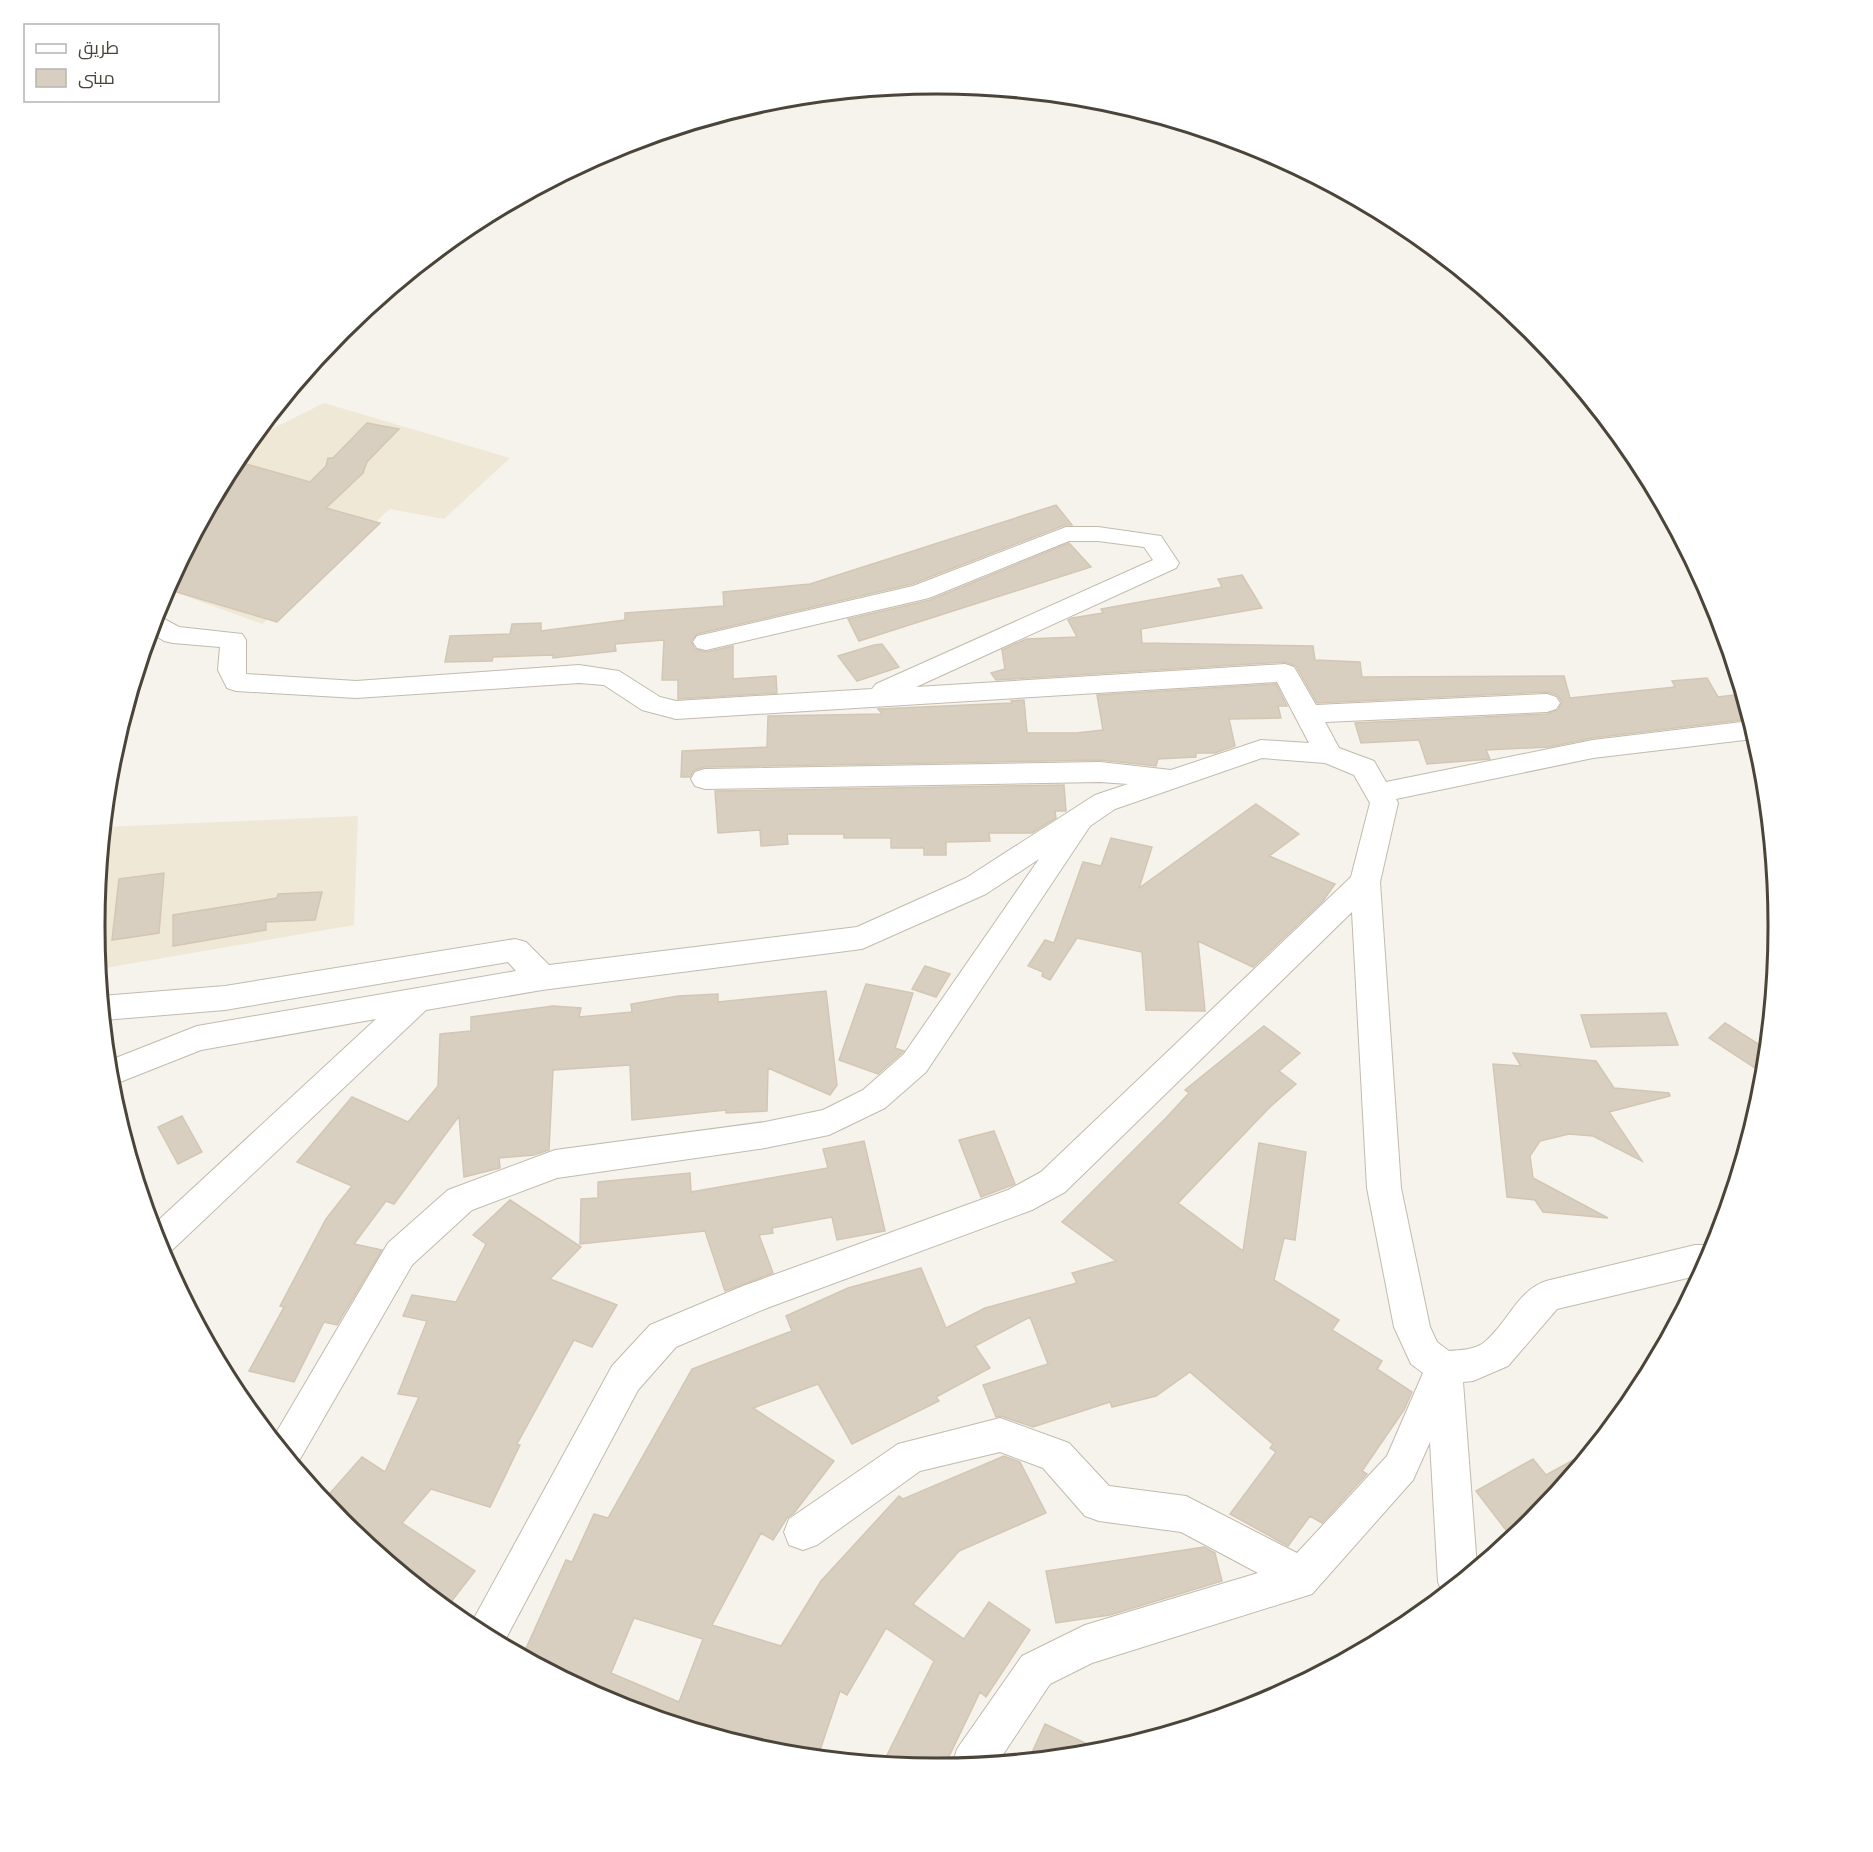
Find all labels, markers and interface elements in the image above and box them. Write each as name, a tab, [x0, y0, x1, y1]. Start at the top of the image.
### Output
legend	[24, 24, 219, 102]
text: طريق	[78, 37, 119, 60]
text: مبنى	[78, 67, 115, 89]

